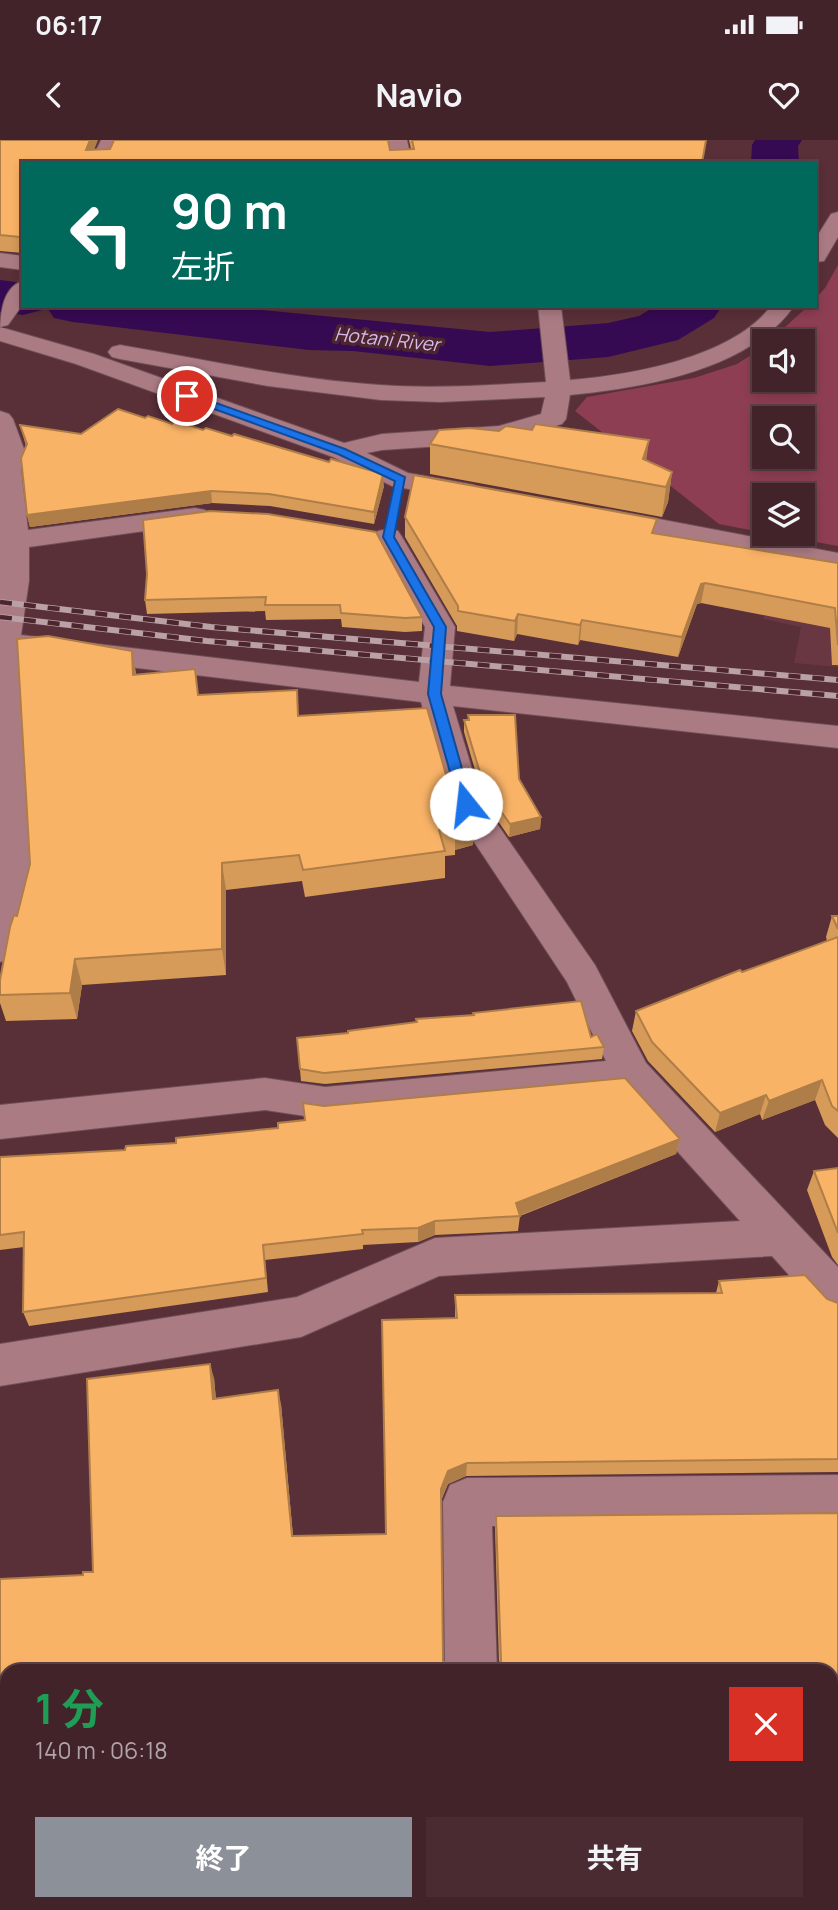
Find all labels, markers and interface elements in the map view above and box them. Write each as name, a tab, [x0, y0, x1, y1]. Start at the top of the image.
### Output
text: 06:17	[35, 7, 102, 43]
text: Navio	[375, 73, 463, 117]
icon: back	[35, 76, 73, 114]
icon: heart	[765, 76, 803, 114]
text: 90 m	[171, 177, 288, 244]
icon: left	[56, 189, 147, 280]
text: 左折	[171, 244, 235, 288]
water label: Hotani River	[333, 321, 443, 358]
map controls	[752, 329, 815, 546]
button: sound	[752, 329, 815, 392]
pin	[157, 366, 217, 426]
icon: arrive	[168, 377, 206, 415]
button: search	[752, 406, 815, 469]
button: layers	[752, 483, 815, 546]
position arrow	[429, 767, 503, 841]
text: 1 分	[35, 1679, 104, 1737]
button: close	[729, 1687, 803, 1761]
text: 140 m · 06:18	[35, 1734, 168, 1766]
button: 終了	[35, 1817, 412, 1897]
button: 共有	[426, 1817, 803, 1897]

